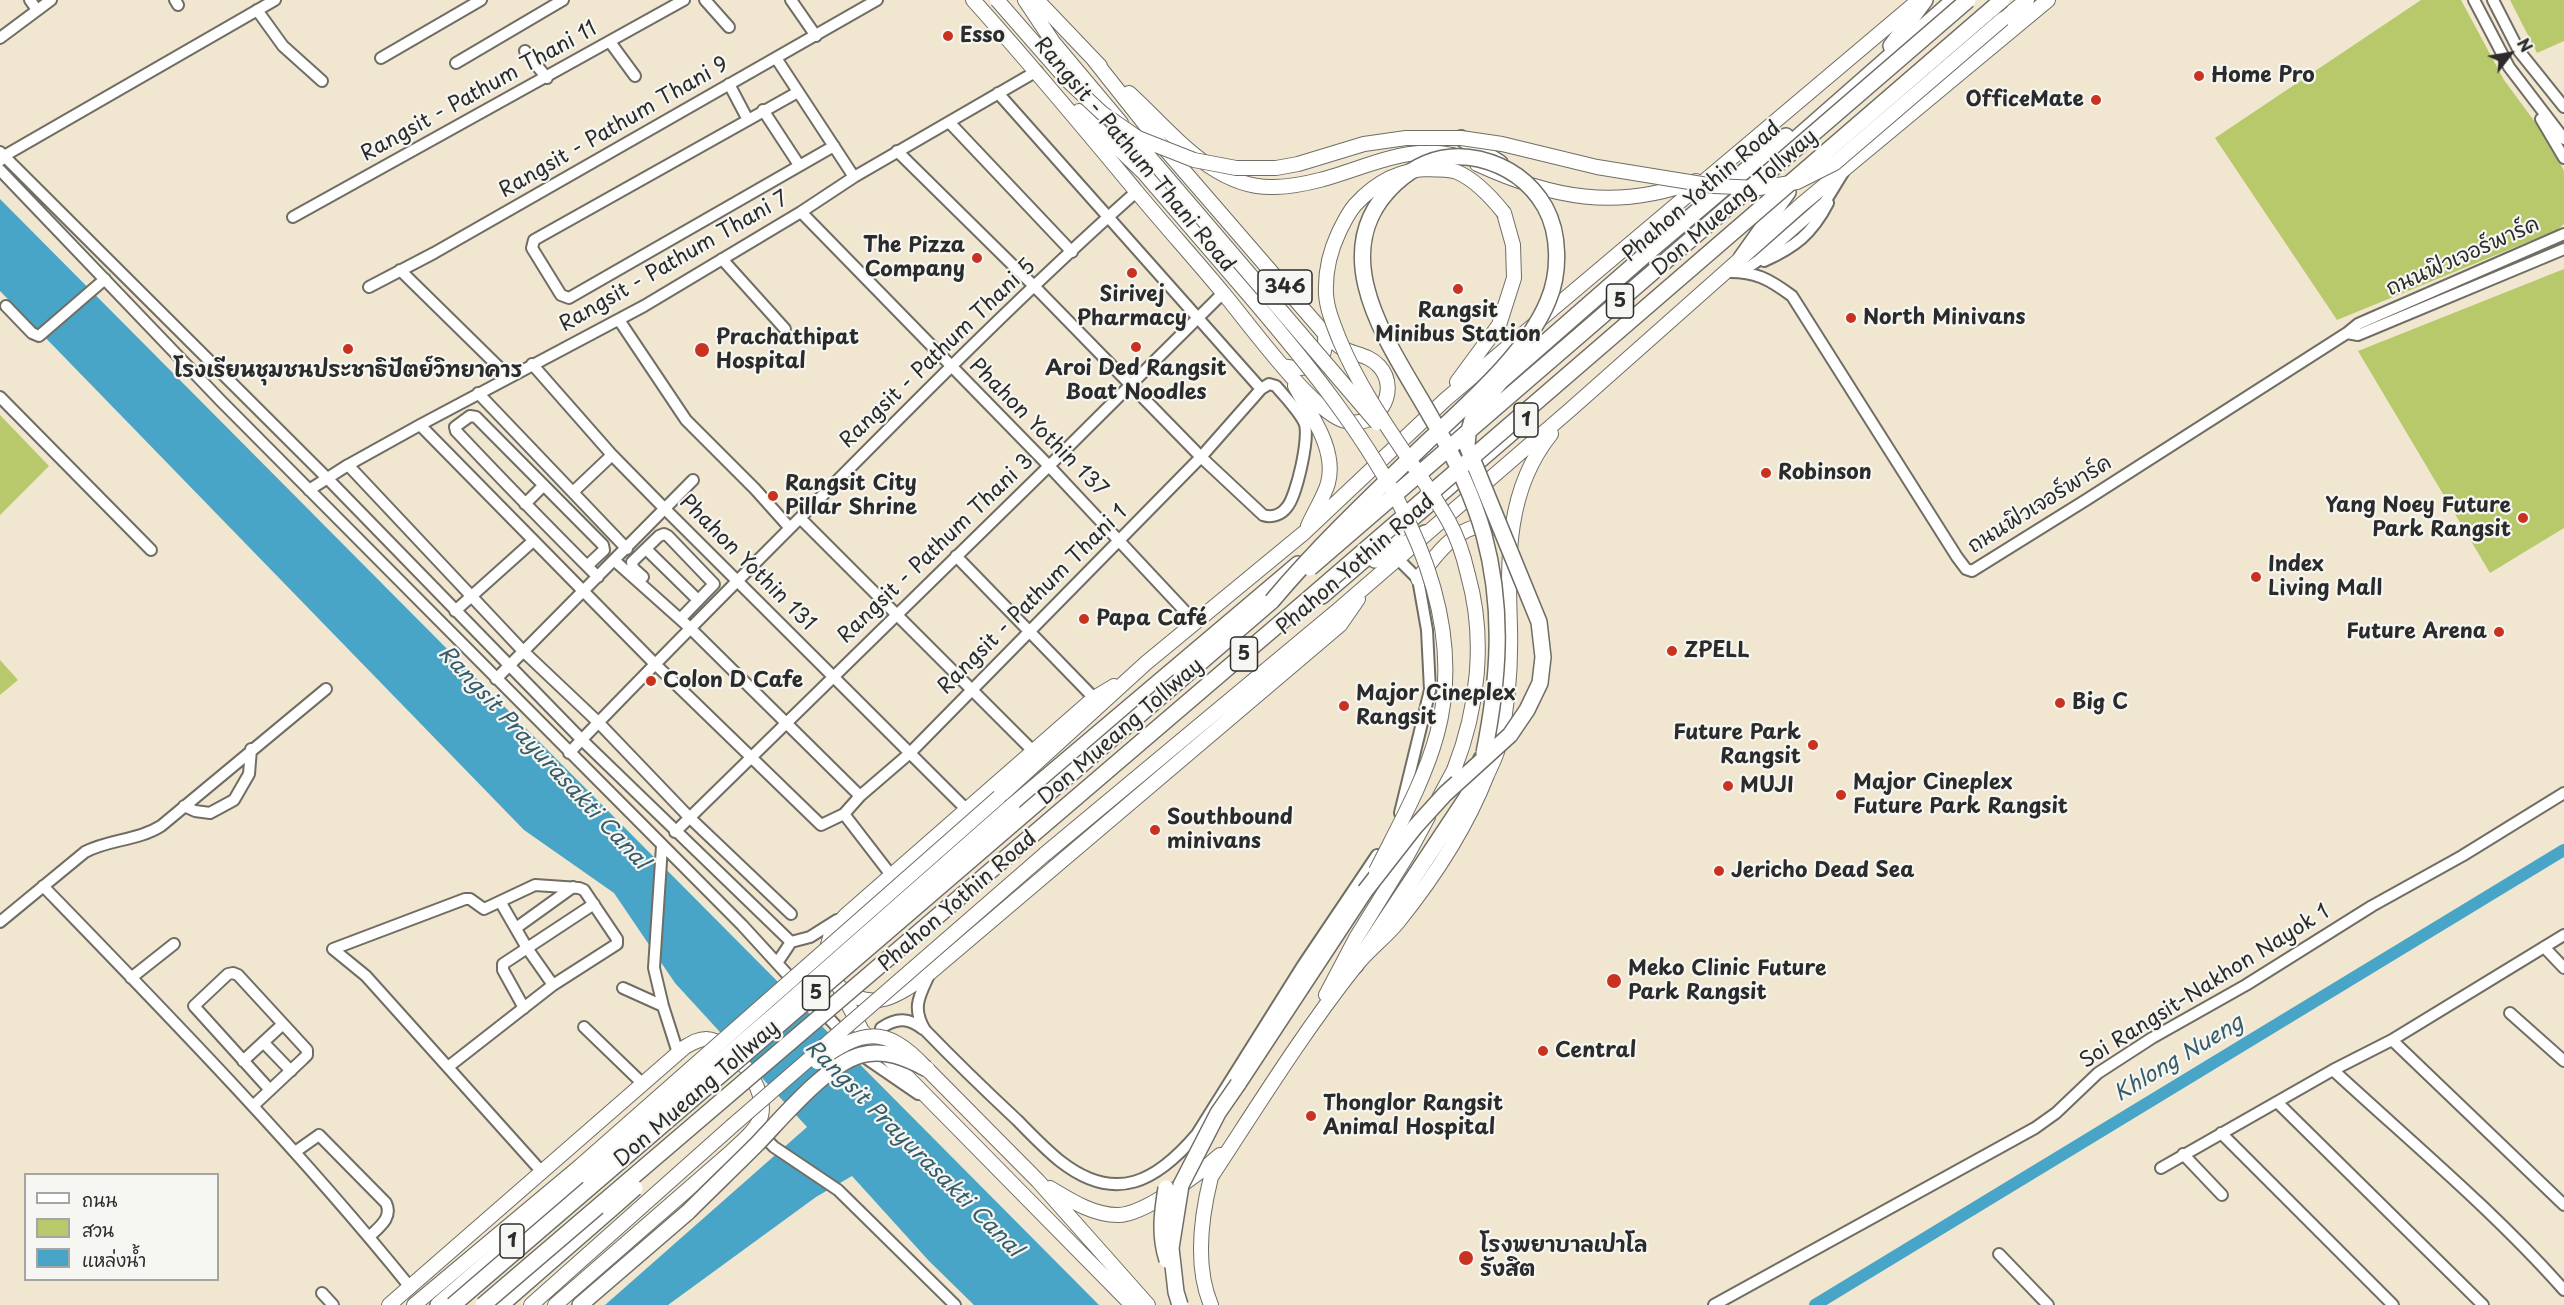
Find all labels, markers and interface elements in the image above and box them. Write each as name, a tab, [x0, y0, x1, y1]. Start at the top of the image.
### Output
street label: Rangsit - Pathum Thani 11	[357, 17, 601, 167]
place label: Esso	[960, 23, 1005, 49]
north arrow	[2480, 24, 2540, 84]
marker: Esso	[941, 29, 955, 43]
street label: Rangsit - Pathum Thani Road	[1028, 32, 1240, 278]
text: N	[2512, 33, 2539, 56]
street label: Rangsit - Pathum Thani 9	[495, 52, 733, 204]
place label: Home Pro	[2211, 63, 2315, 89]
marker: Home Pro	[2192, 69, 2206, 83]
place label: OfficeMate	[1966, 87, 2084, 113]
marker: OfficeMate	[2089, 93, 2103, 107]
street label: Phahon Yothin Road	[1618, 116, 1786, 268]
street label: Don Mueang Tollway	[1647, 124, 1823, 282]
street label: Rangsit - Pathum Thani 7	[555, 186, 793, 338]
street label: ถนนฟิวเจอร์พาร์ค	[2383, 212, 2543, 302]
place label: The Pizza Company	[863, 233, 965, 283]
marker: The Pizza Company	[970, 251, 984, 265]
street label: Rangsit - Pathum Thani 5	[835, 254, 1041, 454]
marker: Sirivej Pharmacy	[1125, 266, 1139, 280]
road number: 346	[1258, 270, 1312, 304]
place label: Sirivej Pharmacy	[1077, 282, 1187, 332]
marker: Rangsit Minibus Station	[1451, 282, 1465, 296]
road number: 5	[1606, 284, 1634, 318]
place label: Rangsit Minibus Station	[1375, 298, 1541, 348]
place label: North Minivans	[1863, 305, 2026, 331]
marker: North Minivans	[1844, 311, 1858, 325]
place label: Prachathipat Hospital	[716, 325, 859, 375]
marker: Aroi Ded Rangsit Boat Noodles	[1129, 340, 1143, 354]
marker: Prachathipat Hospital	[693, 341, 711, 359]
marker: โรงเรียนชุมชนประชาธิปัตย์วิทยาคาร	[341, 342, 355, 356]
street label: Phahon Yothin 137	[963, 353, 1113, 503]
place label: Aroi Ded Rangsit Boat Noodles	[1045, 356, 1227, 406]
place label: โรงเรียนชุมชนประชาธิปัตย์วิทยาคาร	[174, 358, 522, 384]
road number: 1	[1514, 403, 1538, 437]
street label: Rangsit - Pathum Thani 3	[833, 449, 1039, 649]
street label: ถนนฟิวเจอร์พาร์ค	[1963, 451, 2117, 559]
place label: Robinson	[1778, 460, 1872, 486]
marker: Robinson	[1759, 466, 1773, 480]
place label: Rangsit City Pillar Shrine	[785, 471, 917, 521]
marker: Rangsit City Pillar Shrine	[766, 489, 780, 503]
street label: Phahon Yothin Road	[1272, 489, 1440, 641]
street label: Phahon Yothin 131	[674, 490, 820, 636]
place label: Yang Noey Future Park Rangsit	[2325, 493, 2511, 543]
street label: Rangsit - Pathum Thani 1	[933, 500, 1133, 700]
marker: Yang Noey Future Park Rangsit	[2516, 511, 2530, 525]
place label: Index Living Mall	[2268, 552, 2382, 602]
marker: Index Living Mall	[2249, 570, 2263, 584]
place label: Papa Café	[1096, 606, 1207, 632]
marker: Papa Café	[1077, 612, 1091, 626]
place label: Future Arena	[2346, 619, 2487, 645]
marker: Future Arena	[2492, 625, 2506, 639]
road number: 5	[1230, 637, 1258, 671]
place label: ZPELL	[1684, 638, 1750, 664]
water label: Rangsit Prayurasakti Canal	[432, 641, 654, 875]
marker: ZPELL	[1665, 644, 1679, 658]
street label: Don Mueang Tollway	[1033, 653, 1209, 811]
place label: Colon D Cafe	[663, 668, 803, 694]
marker: Colon D Cafe	[644, 674, 658, 688]
place label: Major Cineplex Rangsit	[1356, 681, 1516, 731]
place label: Big C	[2072, 690, 2128, 716]
marker: Big C	[2053, 696, 2067, 710]
marker: Major Cineplex Rangsit	[1337, 699, 1351, 713]
place label: Future Park Rangsit	[1673, 720, 1801, 770]
marker: Future Park Rangsit	[1806, 738, 1820, 752]
place label: Major Cineplex Future Park Rangsit	[1853, 770, 2068, 820]
place label: MUJI	[1740, 773, 1794, 799]
marker: MUJI	[1721, 779, 1735, 793]
marker: Major Cineplex Future Park Rangsit	[1834, 788, 1848, 802]
place label: Southbound minivans	[1167, 805, 1293, 855]
marker: Southbound minivans	[1148, 823, 1162, 837]
street label: Phahon Yothin Road	[874, 826, 1042, 978]
place label: Jericho Dead Sea	[1731, 858, 1914, 884]
marker: Jericho Dead Sea	[1712, 864, 1726, 878]
street label: Soi Rangsit-Nakhon Nayok 1	[2076, 900, 2334, 1074]
place label: Meko Clinic Future Park Rangsit	[1628, 956, 1827, 1006]
marker: Meko Clinic Future Park Rangsit	[1605, 972, 1623, 990]
road number: 5	[802, 976, 830, 1010]
water label: Khlong Nueng	[2110, 1010, 2248, 1108]
street label: Don Mueang Tollway	[609, 1015, 785, 1173]
water label: Rangsit Prayurasakti Canal	[799, 1035, 1027, 1263]
place label: Central	[1555, 1038, 1636, 1064]
marker: Central	[1536, 1044, 1550, 1058]
place label: Thonglor Rangsit Animal Hospital	[1323, 1091, 1503, 1141]
marker: Thonglor Rangsit Animal Hospital	[1304, 1109, 1318, 1123]
legend	[24, 1173, 219, 1281]
text: ถนน	[82, 1186, 117, 1213]
text: สวน	[82, 1216, 114, 1243]
road number: 1	[500, 1224, 524, 1258]
place label: โรงพยาบาลเปาโล รังสิต	[1480, 1233, 1647, 1283]
text: แหล่งน้ำ	[82, 1246, 146, 1273]
marker: โรงพยาบาลเปาโล รังสิต	[1457, 1249, 1475, 1267]

